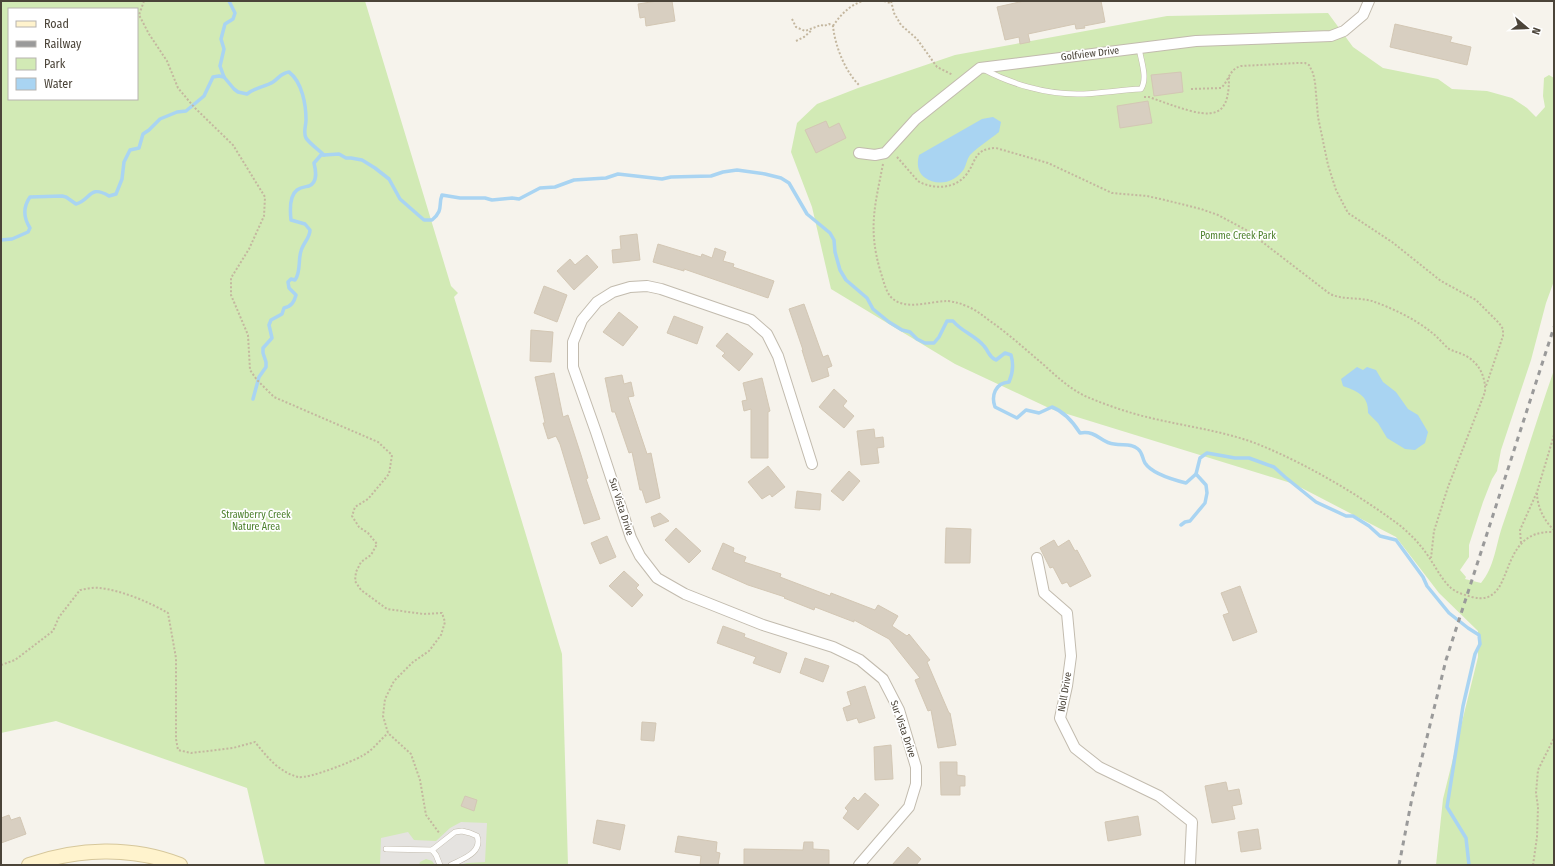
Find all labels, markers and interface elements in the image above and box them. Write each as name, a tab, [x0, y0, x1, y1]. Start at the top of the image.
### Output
legend	[8, 8, 138, 100]
north arrow	[1507, 8, 1547, 48]
text: Road	[44, 17, 69, 31]
text: N	[1529, 26, 1543, 36]
text: Railway	[44, 37, 82, 51]
street label: Golfview Drive	[1060, 44, 1120, 64]
text: Park	[44, 57, 66, 71]
text: Water	[44, 77, 73, 91]
park label: Pomme Creek Park	[1200, 230, 1276, 242]
street label: Sur Vista Drive	[606, 477, 636, 537]
park label: Strawberry Creek Nature Area	[221, 509, 291, 533]
street label: Noll Drive	[1056, 671, 1074, 713]
street label: Sur Vista Drive	[888, 699, 918, 759]

